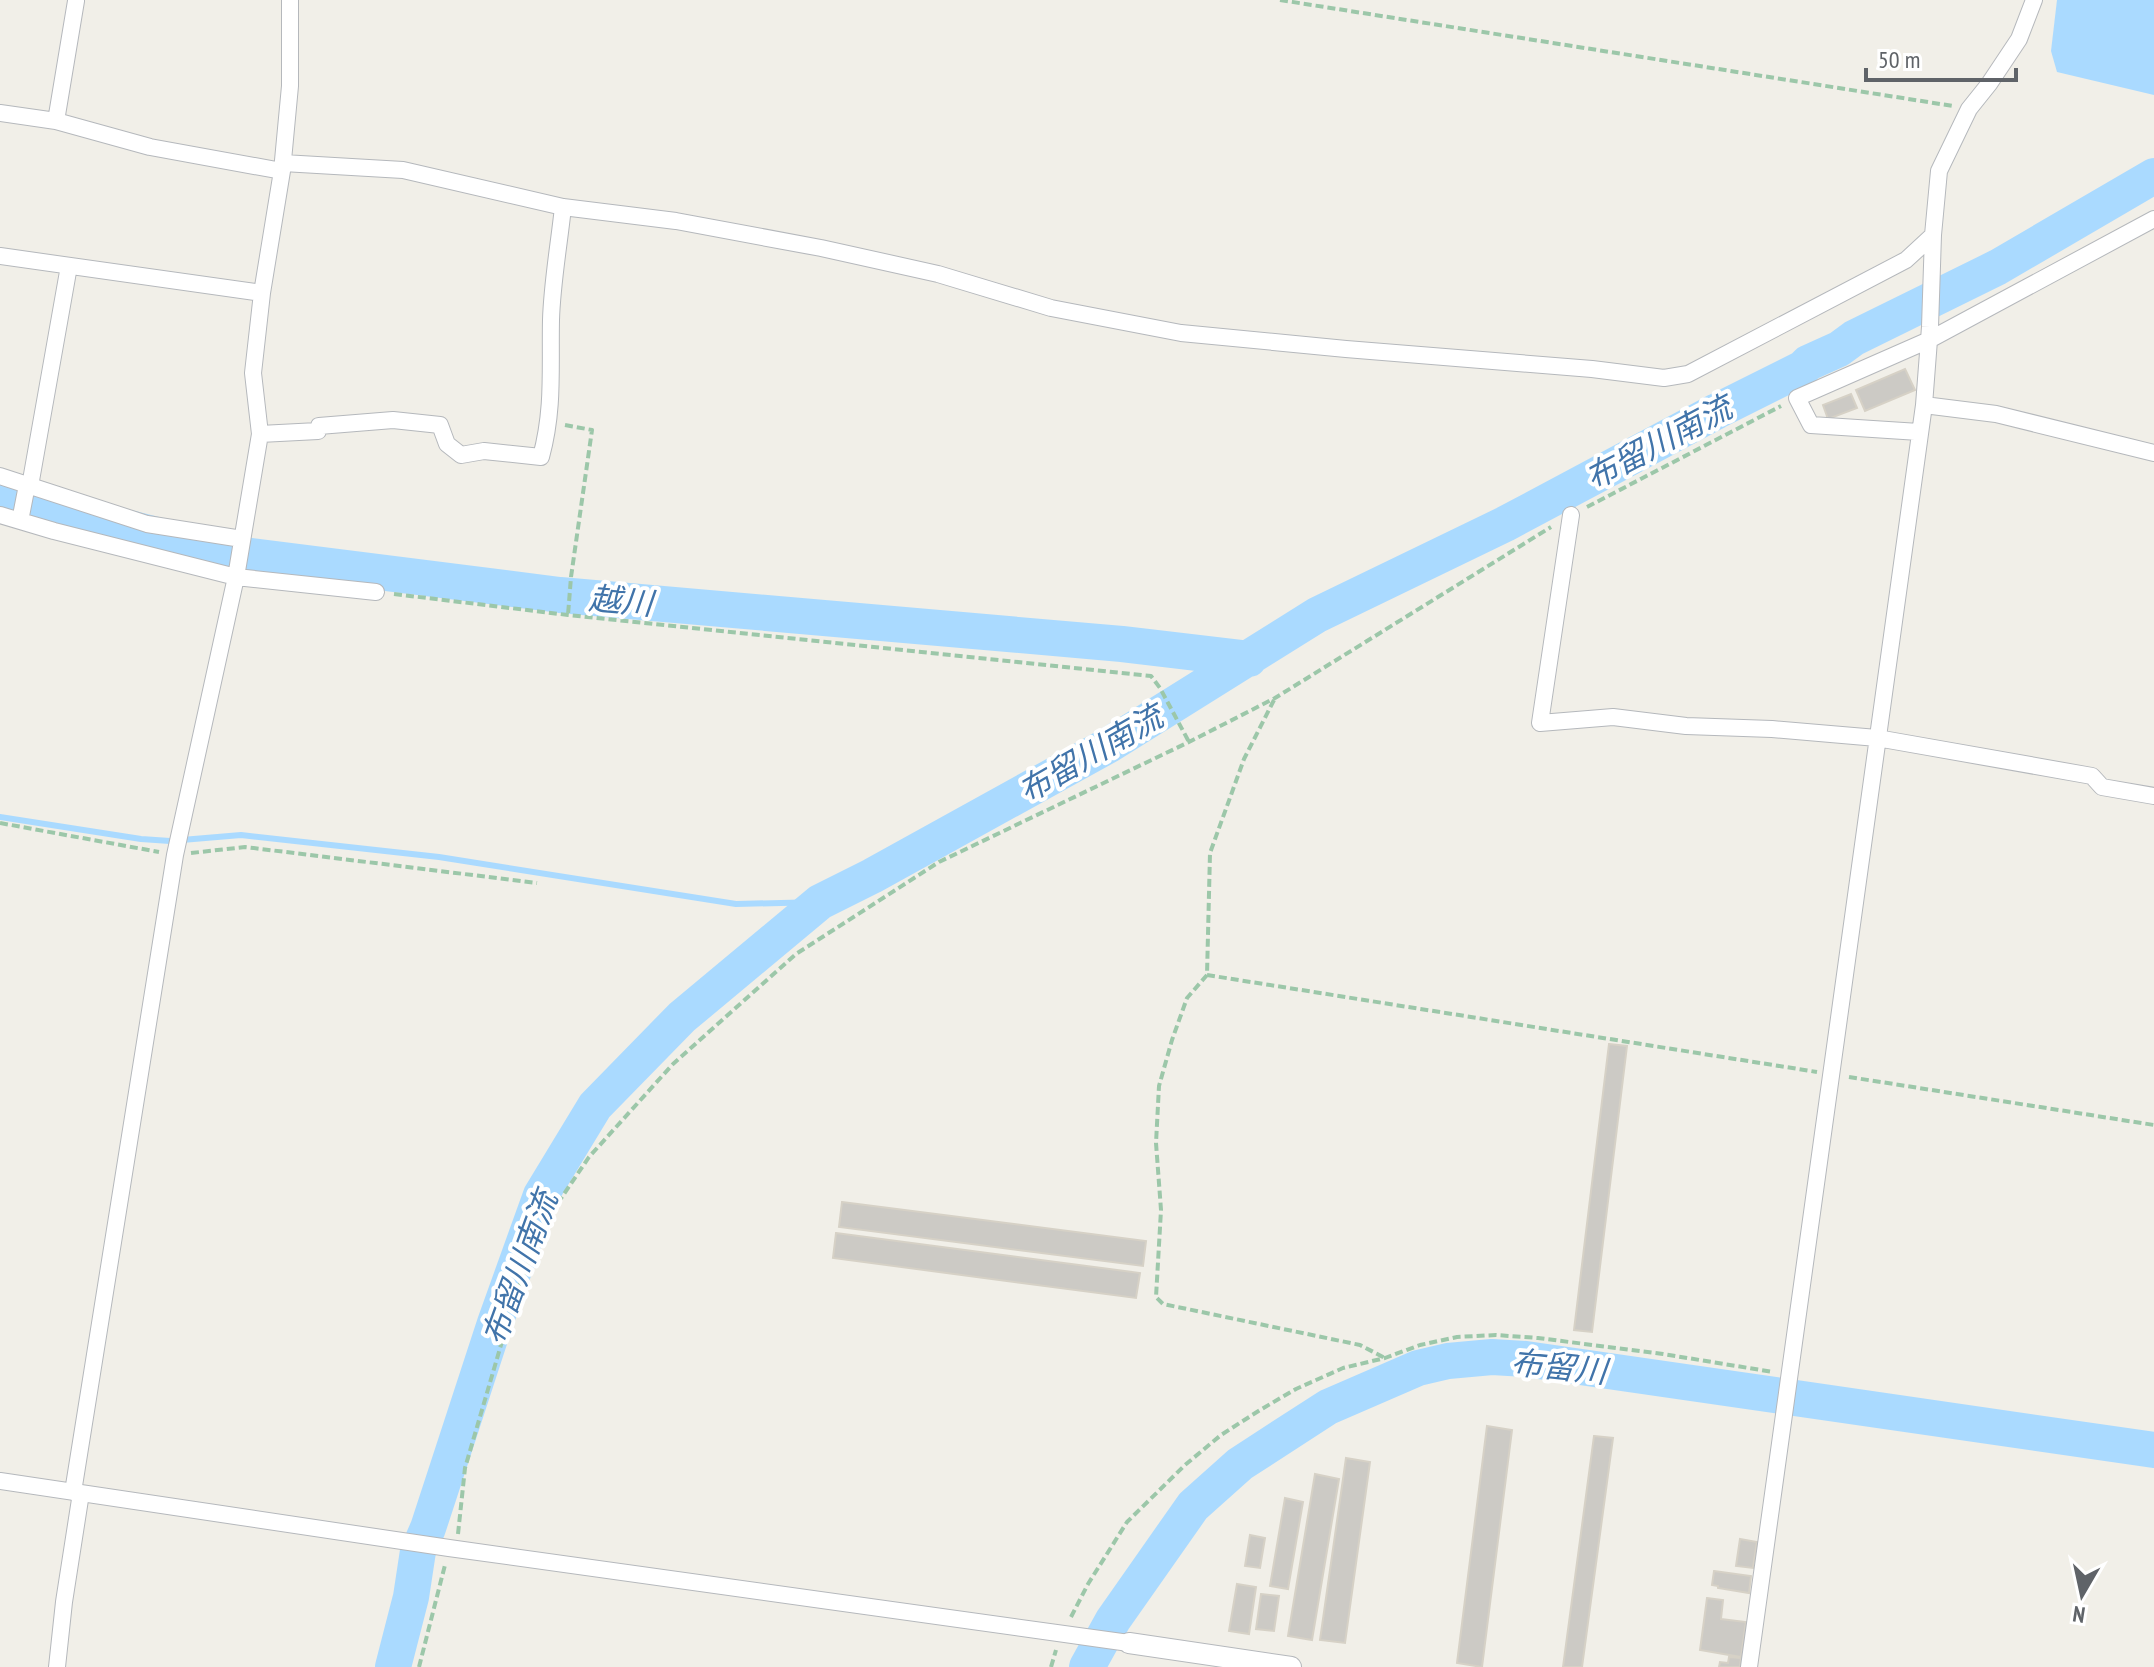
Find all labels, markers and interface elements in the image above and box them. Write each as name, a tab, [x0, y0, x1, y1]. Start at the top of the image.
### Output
scale bar	[1866, 32, 2016, 82]
text: 50 m	[1878, 44, 1920, 75]
water label: 布留川南流	[1577, 384, 1743, 498]
water label: 越川	[587, 576, 658, 624]
water label: 布留川南流	[1010, 692, 1174, 811]
water label: 布留川南流	[472, 1181, 568, 1350]
water label: 布留川	[1509, 1340, 1612, 1392]
north arrow	[2042, 1555, 2122, 1635]
text: N	[2071, 1600, 2087, 1630]

